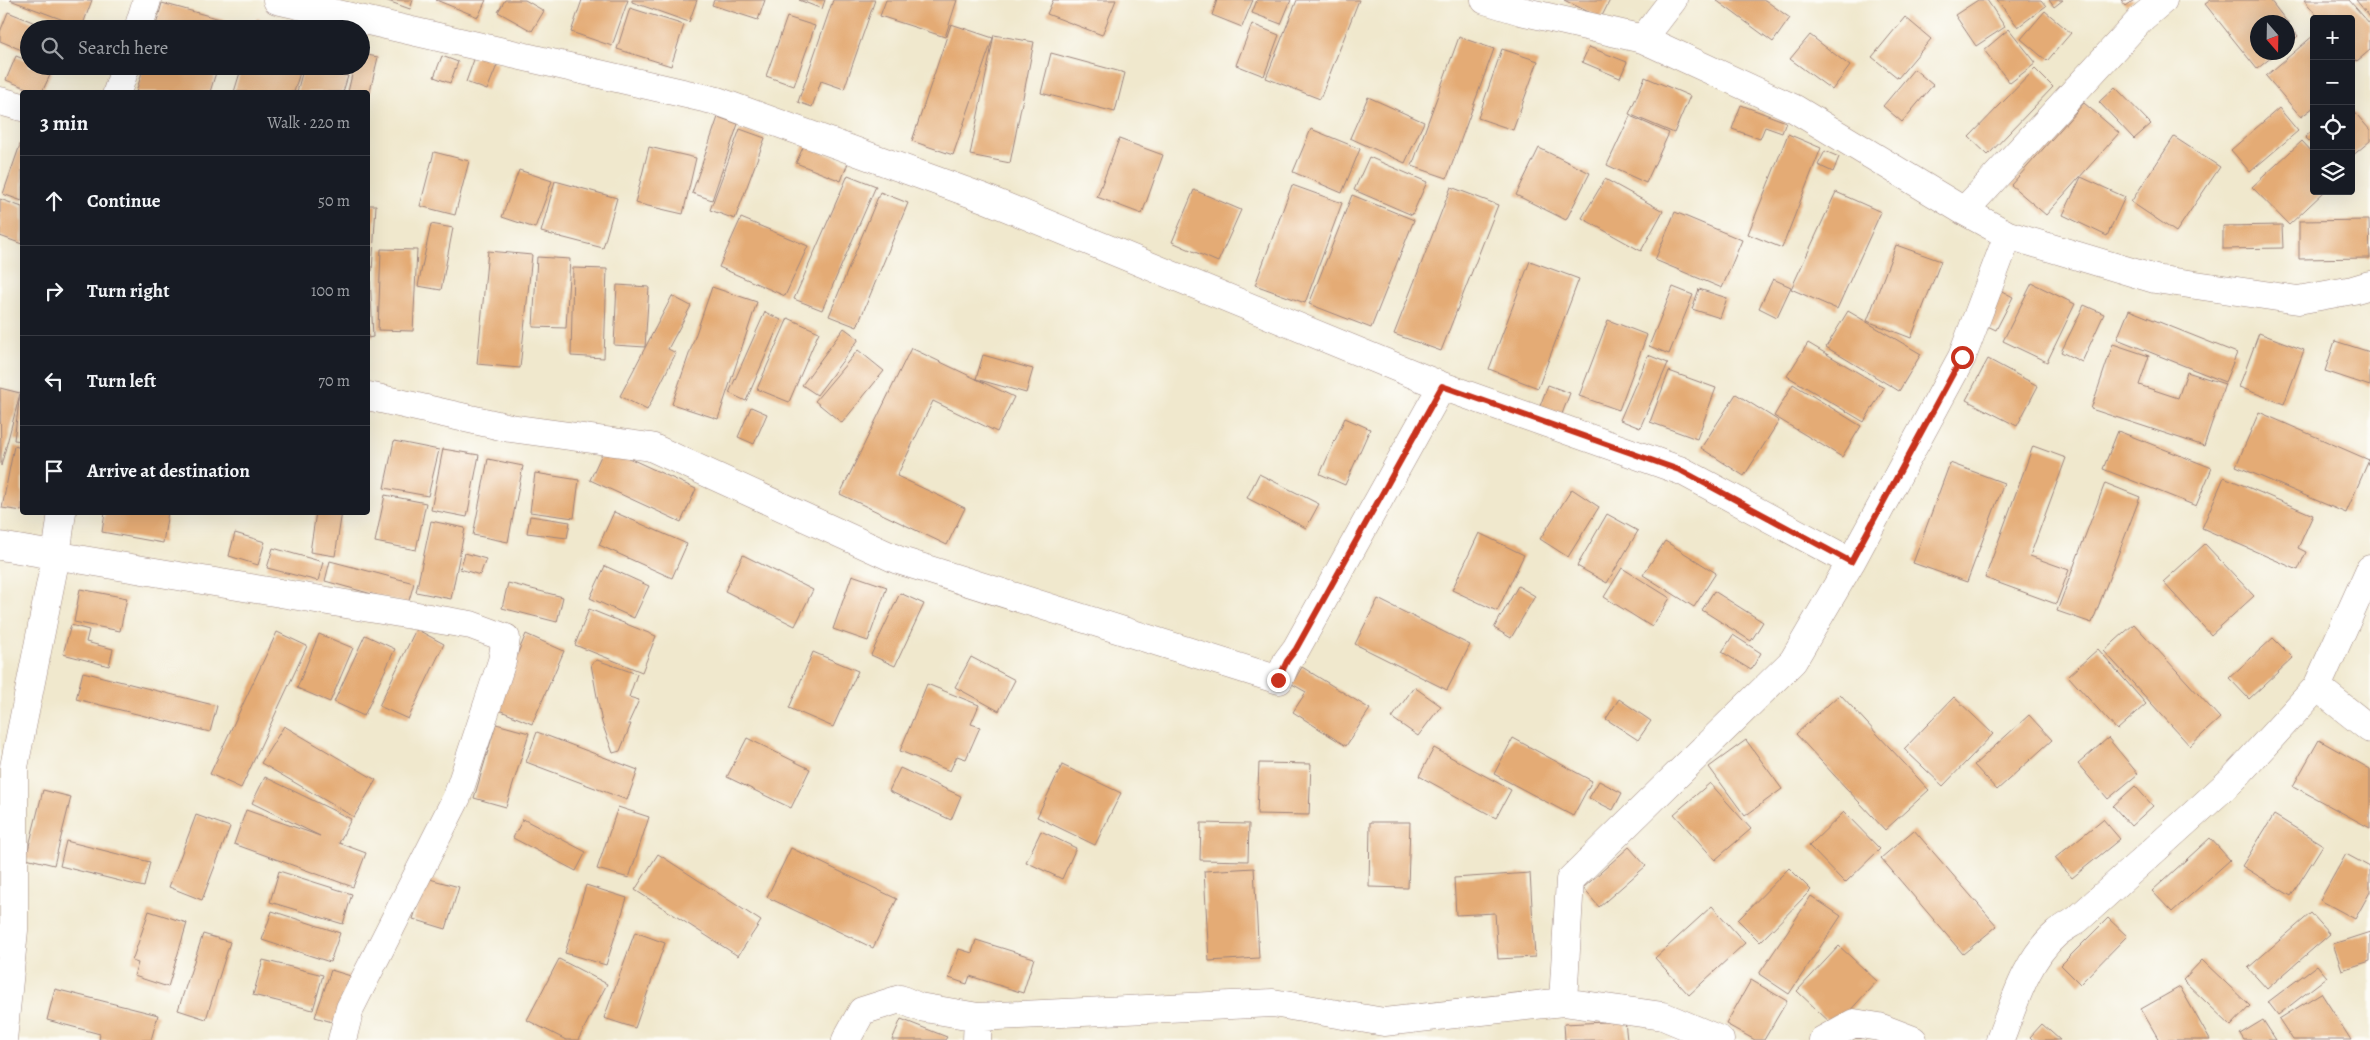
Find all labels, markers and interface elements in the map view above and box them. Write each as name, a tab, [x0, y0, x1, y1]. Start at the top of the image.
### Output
north arrow	[2250, 15, 2295, 60]
map controls	[2310, 15, 2355, 195]
button: +	[2310, 15, 2355, 60]
search box	[20, 20, 370, 75]
icon: search	[38, 34, 66, 62]
text: Search here	[78, 35, 168, 61]
button: −	[2310, 60, 2355, 105]
button: locate	[2310, 105, 2355, 150]
text: 3 min	[40, 109, 88, 137]
text: Walk · 220 m	[267, 112, 350, 134]
button: layers	[2310, 150, 2355, 195]
icon: ahead	[40, 187, 68, 215]
text: Continue	[87, 188, 161, 214]
text: 50 m	[318, 190, 350, 212]
icon: right	[40, 277, 68, 305]
text: Turn right	[87, 278, 169, 304]
text: 100 m	[311, 280, 350, 302]
route start	[1951, 346, 1974, 369]
icon: left	[40, 367, 68, 395]
text: Turn left	[87, 368, 156, 394]
text: 70 m	[318, 370, 350, 392]
icon: arrive	[40, 457, 68, 485]
text: Arrive at destination	[87, 458, 250, 484]
route end	[1267, 669, 1290, 692]

